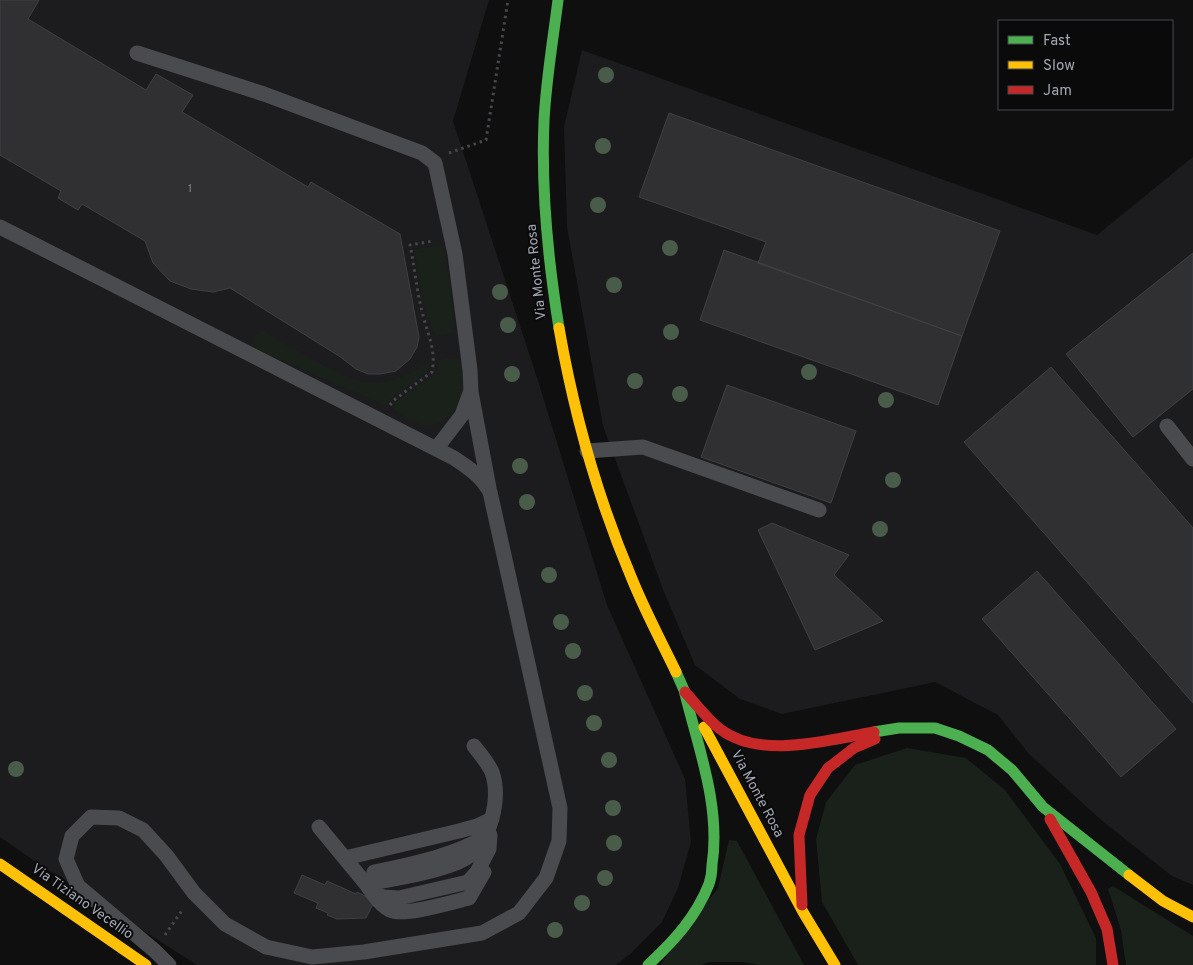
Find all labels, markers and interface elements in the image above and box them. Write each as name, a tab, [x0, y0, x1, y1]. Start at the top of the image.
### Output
legend	[998, 20, 1173, 110]
text: Fast	[1043, 32, 1071, 51]
text: Slow	[1043, 57, 1075, 76]
text: Jam	[1043, 82, 1072, 101]
house number: 1	[188, 182, 192, 196]
street label: Via Monte Rosa	[524, 223, 550, 321]
street label: Via Monte Rosa	[727, 747, 787, 841]
street label: Via Tiziano Vecellio	[28, 861, 136, 944]

